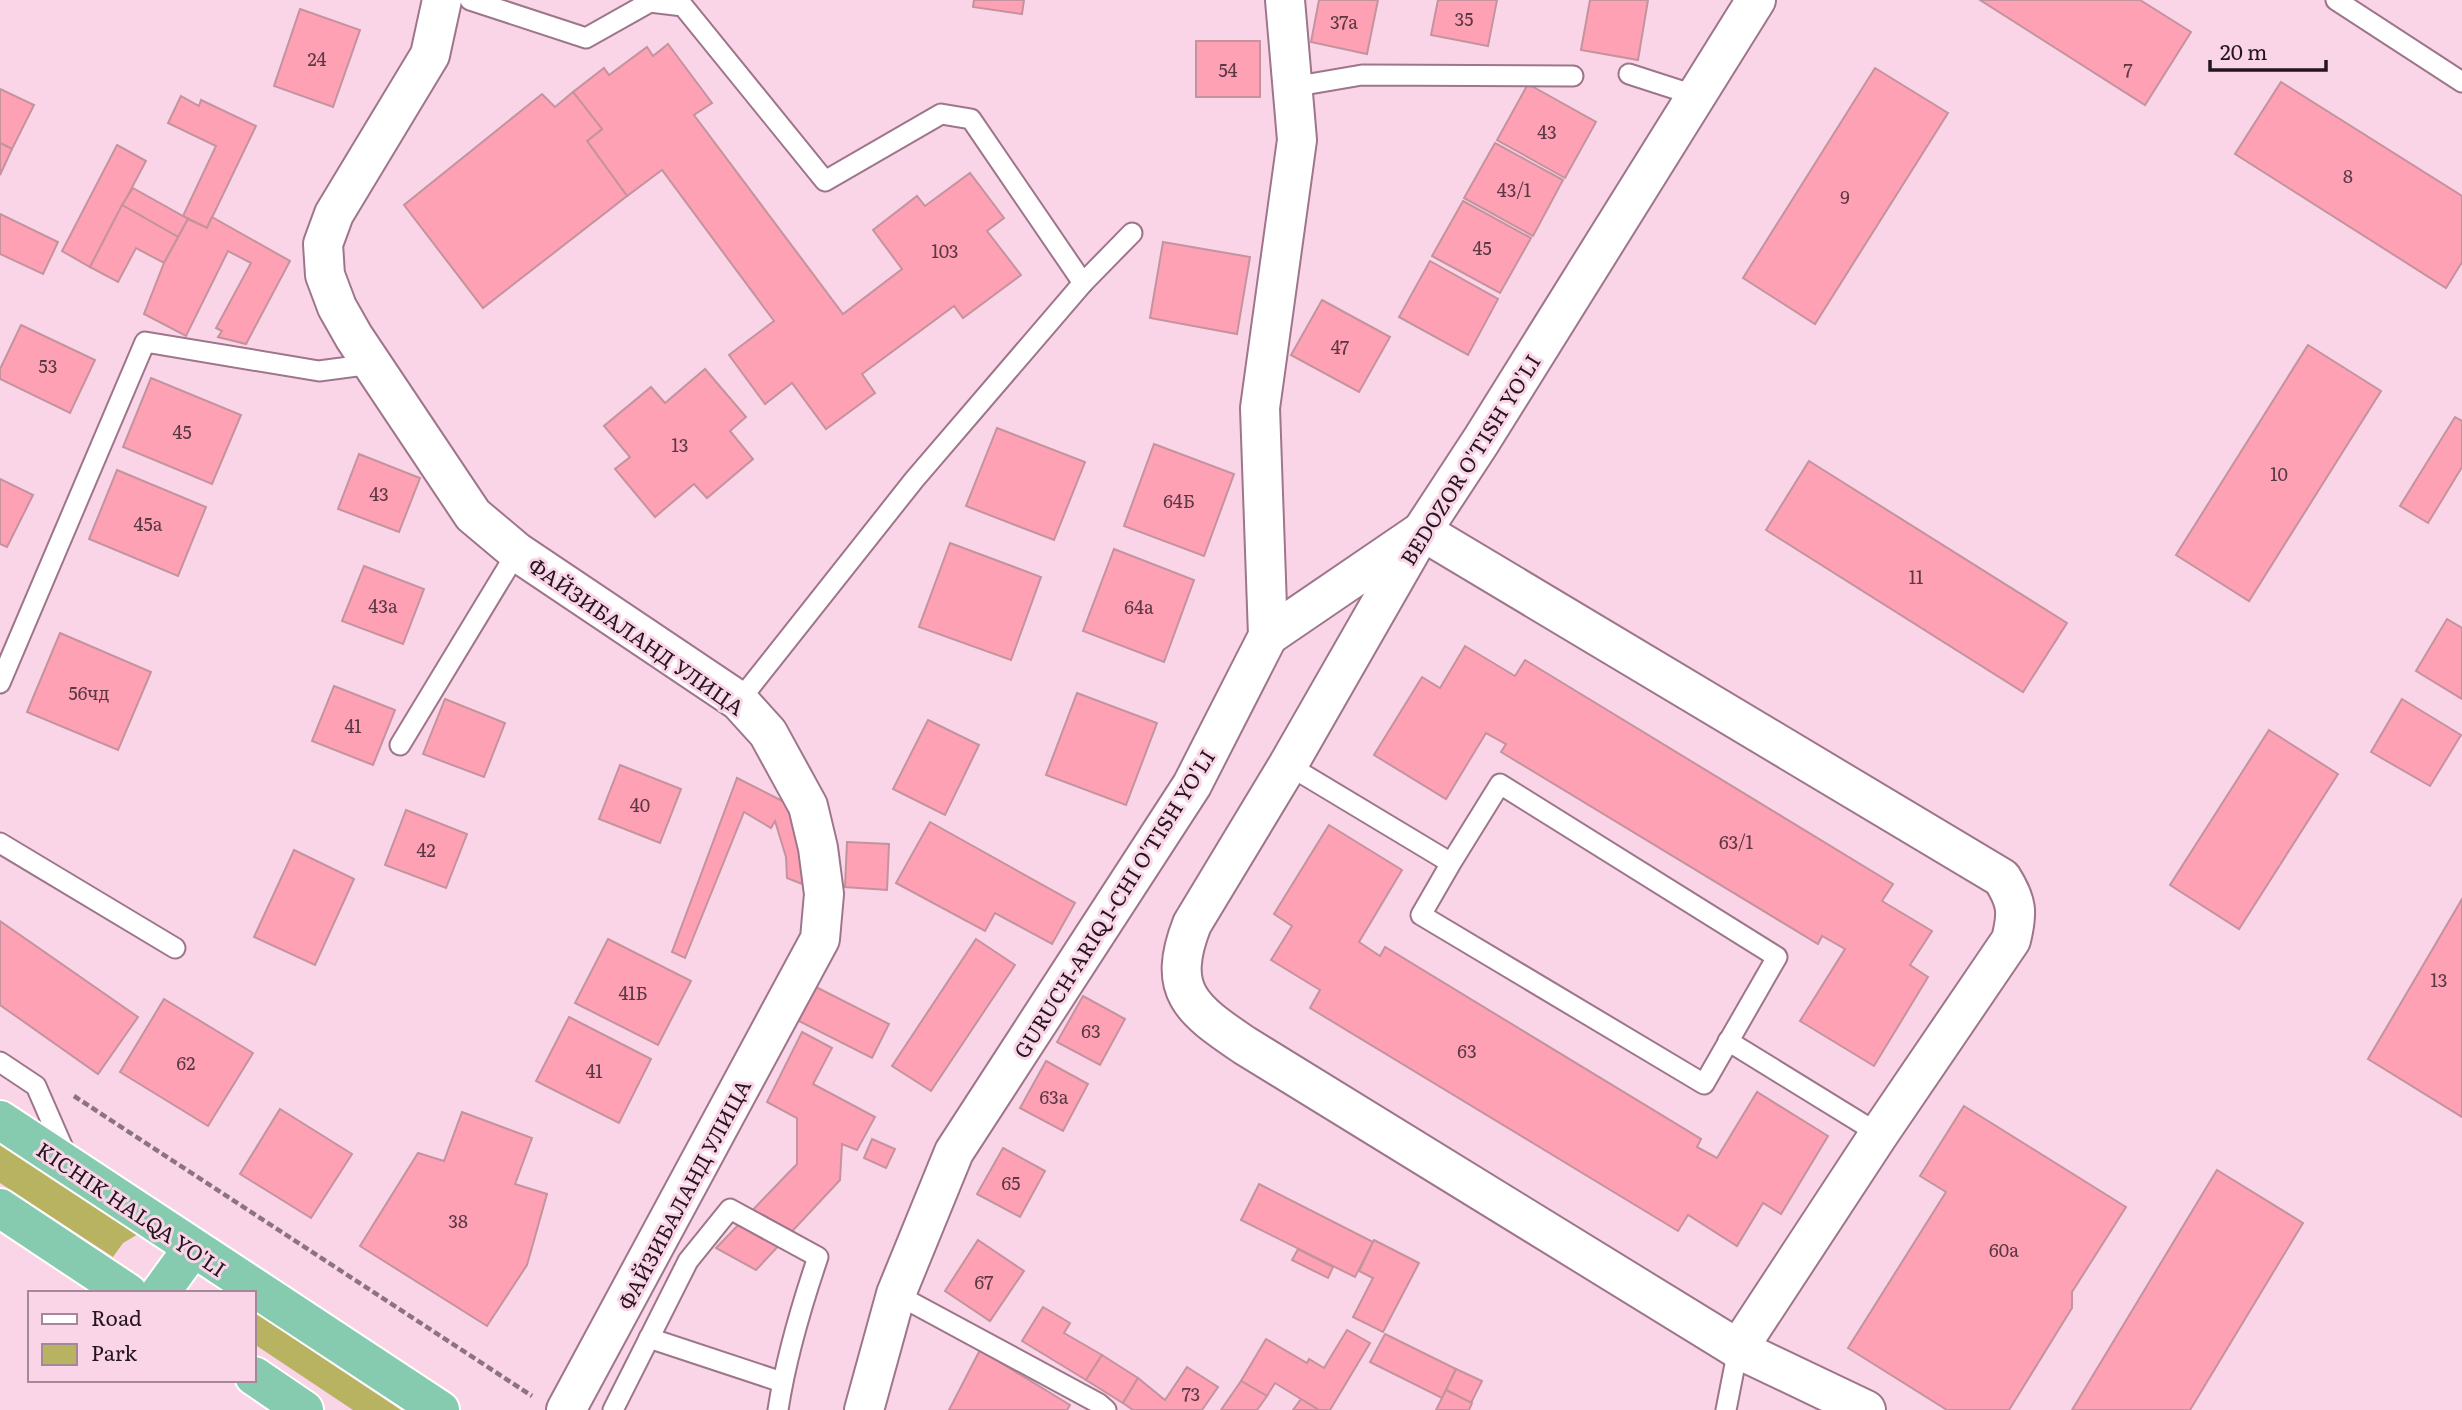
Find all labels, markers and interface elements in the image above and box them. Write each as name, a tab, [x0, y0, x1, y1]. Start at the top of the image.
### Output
house number: 35	[1455, 5, 1473, 32]
house number: 37а	[1330, 8, 1358, 35]
scale bar	[2210, 28, 2326, 72]
text: 20 m	[2220, 35, 2267, 66]
house number: 24	[307, 45, 327, 72]
house number: 54	[1218, 56, 1238, 83]
house number: 7	[2123, 56, 2133, 83]
house number: 43	[1537, 118, 1557, 145]
house number: 8	[2343, 162, 2353, 189]
house number: 43/1	[1497, 176, 1531, 203]
house number: 9	[1840, 183, 1850, 210]
house number: 45	[1472, 234, 1492, 261]
house number: 103	[931, 237, 959, 264]
house number: 47	[1331, 333, 1349, 360]
street label: BEDOZOR O'TISH YO'LI	[1391, 348, 1547, 570]
house number: 53	[39, 352, 57, 379]
house number: 45	[172, 418, 192, 445]
house number: 13	[671, 431, 689, 458]
house number: 10	[2270, 460, 2288, 487]
house number: 43	[369, 480, 389, 507]
house number: 64Б	[1163, 487, 1195, 514]
house number: 45а	[134, 510, 163, 537]
street label: ФАЙЗИБАЛАНД УЛИЦА	[523, 548, 752, 722]
house number: 11	[1909, 563, 1923, 590]
house number: 43а	[368, 592, 398, 619]
house number: 64а	[1124, 593, 1154, 620]
house number: 56чд	[69, 679, 109, 706]
house number: 41	[344, 712, 362, 739]
street label: GURUCH-ARIQ 1-CHI O'TISH YO'LI	[1005, 743, 1221, 1063]
house number: 40	[630, 791, 650, 818]
house number: 63/1	[1719, 828, 1753, 855]
house number: 42	[416, 836, 436, 863]
house number: 13	[2430, 966, 2448, 993]
house number: 41Б	[618, 979, 648, 1006]
house number: 63	[1081, 1017, 1101, 1044]
house number: 63	[1457, 1037, 1477, 1064]
house number: 62	[177, 1049, 195, 1076]
house number: 41	[585, 1057, 603, 1084]
street label: ФАЙЗИБАЛАНД УЛИЦА	[609, 1073, 757, 1315]
house number: 63а	[1039, 1083, 1069, 1110]
street label: KICHIK HALQA YO'LI	[31, 1133, 233, 1283]
house number: 65	[1002, 1169, 1020, 1196]
house number: 38	[448, 1207, 468, 1234]
house number: 60a	[1989, 1236, 2019, 1263]
house number: 67	[975, 1268, 993, 1295]
legend	[28, 1291, 256, 1382]
text: Road	[91, 1301, 142, 1332]
text: Park	[91, 1336, 137, 1367]
house number: 73	[1182, 1380, 1200, 1407]

